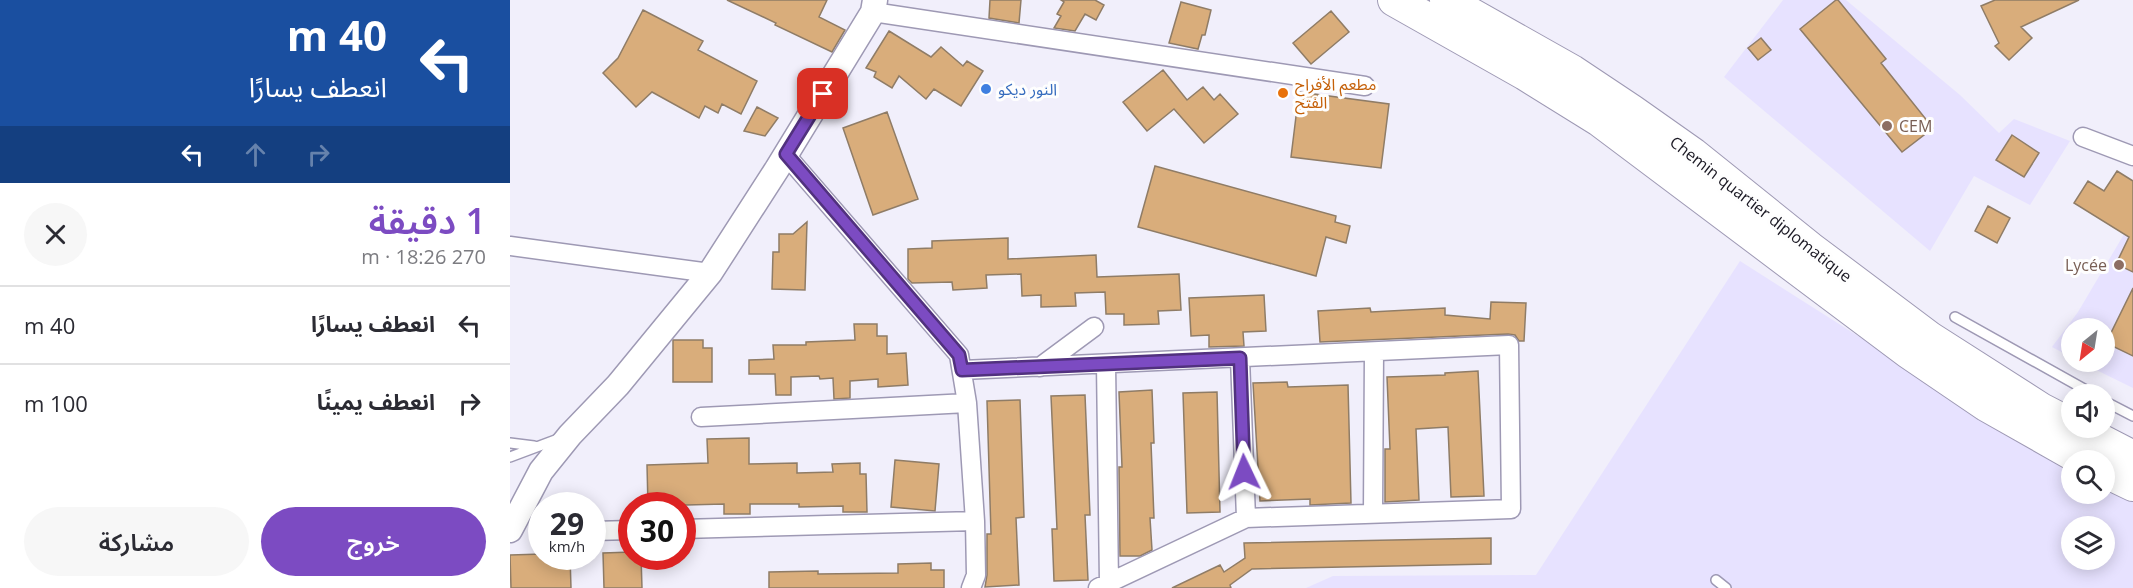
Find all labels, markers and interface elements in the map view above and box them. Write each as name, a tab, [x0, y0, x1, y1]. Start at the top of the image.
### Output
text: 40 m	[287, 6, 387, 63]
icon: left	[408, 24, 486, 102]
text: انعطف يسارًا	[249, 68, 387, 105]
pin	[797, 68, 848, 119]
place label: مطعم الأفراح الفتح	[1295, 73, 1377, 115]
icon: arrive	[806, 77, 839, 110]
place label: النور ديكو	[998, 78, 1057, 100]
marker: النور ديكو	[979, 82, 993, 96]
marker: مطعم الأفراح الفتح	[1276, 86, 1290, 100]
place label: CEM	[1899, 115, 1932, 137]
marker: CEM	[1880, 119, 1894, 133]
street label: Chemin quartier diplomatique	[1665, 131, 1857, 287]
icon: left	[176, 138, 209, 171]
icon: ahead	[239, 138, 272, 171]
icon: right	[302, 138, 335, 171]
text: 1 دقيقة	[369, 196, 486, 245]
button: close	[24, 203, 87, 266]
text: 270 m · 18:26	[361, 243, 486, 270]
place label: Lycée	[2065, 254, 2107, 276]
marker: Lycée	[2112, 258, 2126, 272]
text: انعطف يسارًا	[311, 308, 435, 338]
icon: left	[453, 309, 486, 342]
text: 40 m	[24, 310, 75, 340]
north arrow	[2061, 318, 2115, 372]
map controls	[2061, 318, 2115, 570]
button: sound	[2061, 384, 2115, 438]
text: انعطف يمينًا	[317, 386, 435, 416]
icon: right	[453, 387, 486, 420]
text: 100 m	[24, 388, 88, 418]
position arrow	[1212, 440, 1276, 504]
button: search	[2061, 450, 2115, 504]
speed limit sign: 30	[618, 492, 696, 570]
text: 29	[550, 503, 584, 544]
button: مشاركة	[24, 507, 249, 576]
button: خروج	[261, 507, 486, 576]
button: layers	[2061, 516, 2115, 570]
text: km/h	[549, 536, 585, 556]

